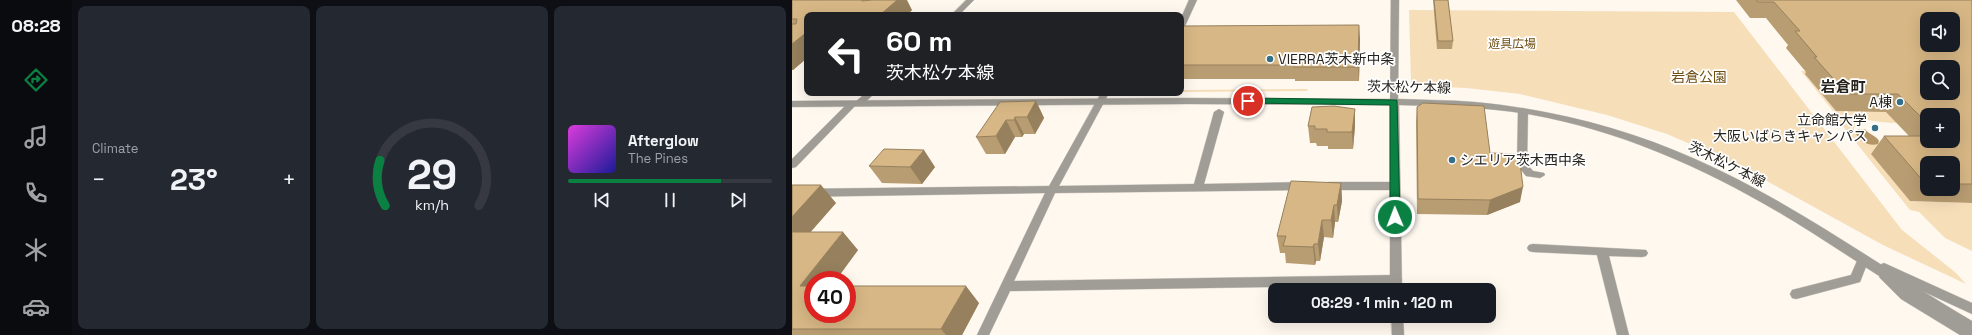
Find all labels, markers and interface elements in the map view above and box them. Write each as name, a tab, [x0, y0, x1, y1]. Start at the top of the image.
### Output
map controls	[1920, 12, 1960, 196]
button: sound	[1920, 12, 1960, 52]
text: 08:28	[11, 14, 61, 37]
text: 60 m	[886, 23, 952, 59]
icon: left	[820, 28, 872, 80]
park label: 遊具広場	[1488, 36, 1536, 52]
place label: VIERRA茨木新中条	[1278, 50, 1394, 68]
marker: VIERRA茨木新中条	[1265, 54, 1275, 64]
button: search	[1920, 60, 1960, 100]
text: 茨木松ケ本線	[886, 61, 994, 84]
icon: directions	[22, 66, 50, 94]
park label: 岩倉公園	[1671, 68, 1727, 86]
street label: 茨木松ケ本線	[1367, 77, 1451, 97]
district label: 岩倉町	[1820, 77, 1866, 96]
pin	[1231, 84, 1265, 118]
icon: arrive	[1237, 90, 1259, 112]
place label: A棟	[1869, 93, 1892, 111]
marker: A棟	[1895, 97, 1905, 107]
button: +	[1920, 108, 1960, 148]
place label: 立命館大学 大阪いばらきキャンパス	[1713, 111, 1867, 145]
icon: music	[22, 123, 50, 151]
marker: 立命館大学 大阪いばらきキャンパス	[1870, 123, 1880, 133]
text: Afterglow	[628, 131, 699, 150]
street label: 茨木松ケ本線	[1685, 137, 1769, 191]
text: Climate	[92, 140, 138, 157]
text: 29	[407, 147, 457, 200]
text: The Pines	[628, 150, 688, 167]
place label: シエリア茨木西中条	[1460, 151, 1586, 169]
marker: シエリア茨木西中条	[1447, 155, 1457, 165]
button: −	[1920, 156, 1960, 196]
text: 23°	[170, 160, 218, 199]
text: −	[92, 165, 106, 193]
text: +	[282, 165, 296, 193]
icon: phone	[22, 179, 50, 207]
icon: previous	[591, 189, 613, 211]
icon: pause	[659, 189, 681, 211]
icon: next	[727, 189, 749, 211]
text: km/h	[415, 195, 449, 213]
position arrow	[1374, 196, 1416, 238]
icon: climate	[22, 236, 50, 264]
speed limit sign: 40	[804, 271, 856, 323]
icon: car	[22, 293, 50, 321]
text: 08:29 · 1 min · 120 m	[1311, 293, 1453, 312]

